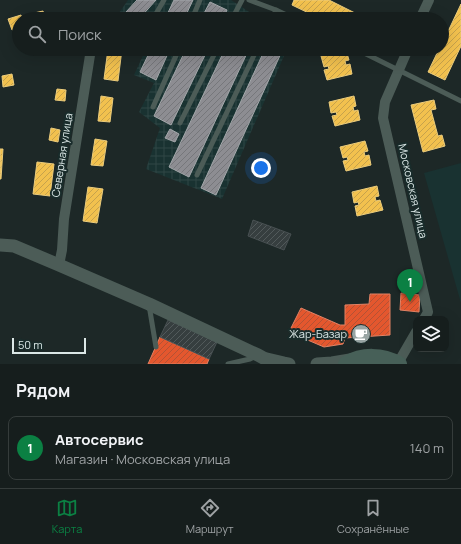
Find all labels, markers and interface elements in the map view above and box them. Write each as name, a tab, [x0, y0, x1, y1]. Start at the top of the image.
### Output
search box	[12, 12, 449, 56]
icon: search	[26, 23, 48, 45]
text: Поиск	[58, 24, 102, 45]
street label: Северная улица	[47, 112, 76, 198]
street label: Московская улица	[395, 142, 432, 240]
your location	[251, 158, 271, 178]
pin: 1	[397, 269, 423, 302]
map controls	[413, 316, 449, 352]
button: layers	[413, 316, 449, 352]
cafe icon: Жар-Базар	[350, 323, 372, 345]
place label: Жар-Базар	[289, 326, 347, 341]
scale bar	[12, 336, 86, 355]
text: 50 m	[18, 337, 43, 352]
text: Рядом	[16, 379, 70, 402]
text: Автосервис	[55, 429, 144, 450]
text: 1	[27, 439, 33, 457]
text: 140 m	[410, 439, 444, 457]
text: Магазин · Московская улица	[55, 450, 230, 468]
tab: Карта	[52, 497, 82, 536]
tab: Маршрут	[186, 497, 234, 536]
tab: Сохранённые	[337, 497, 409, 536]

